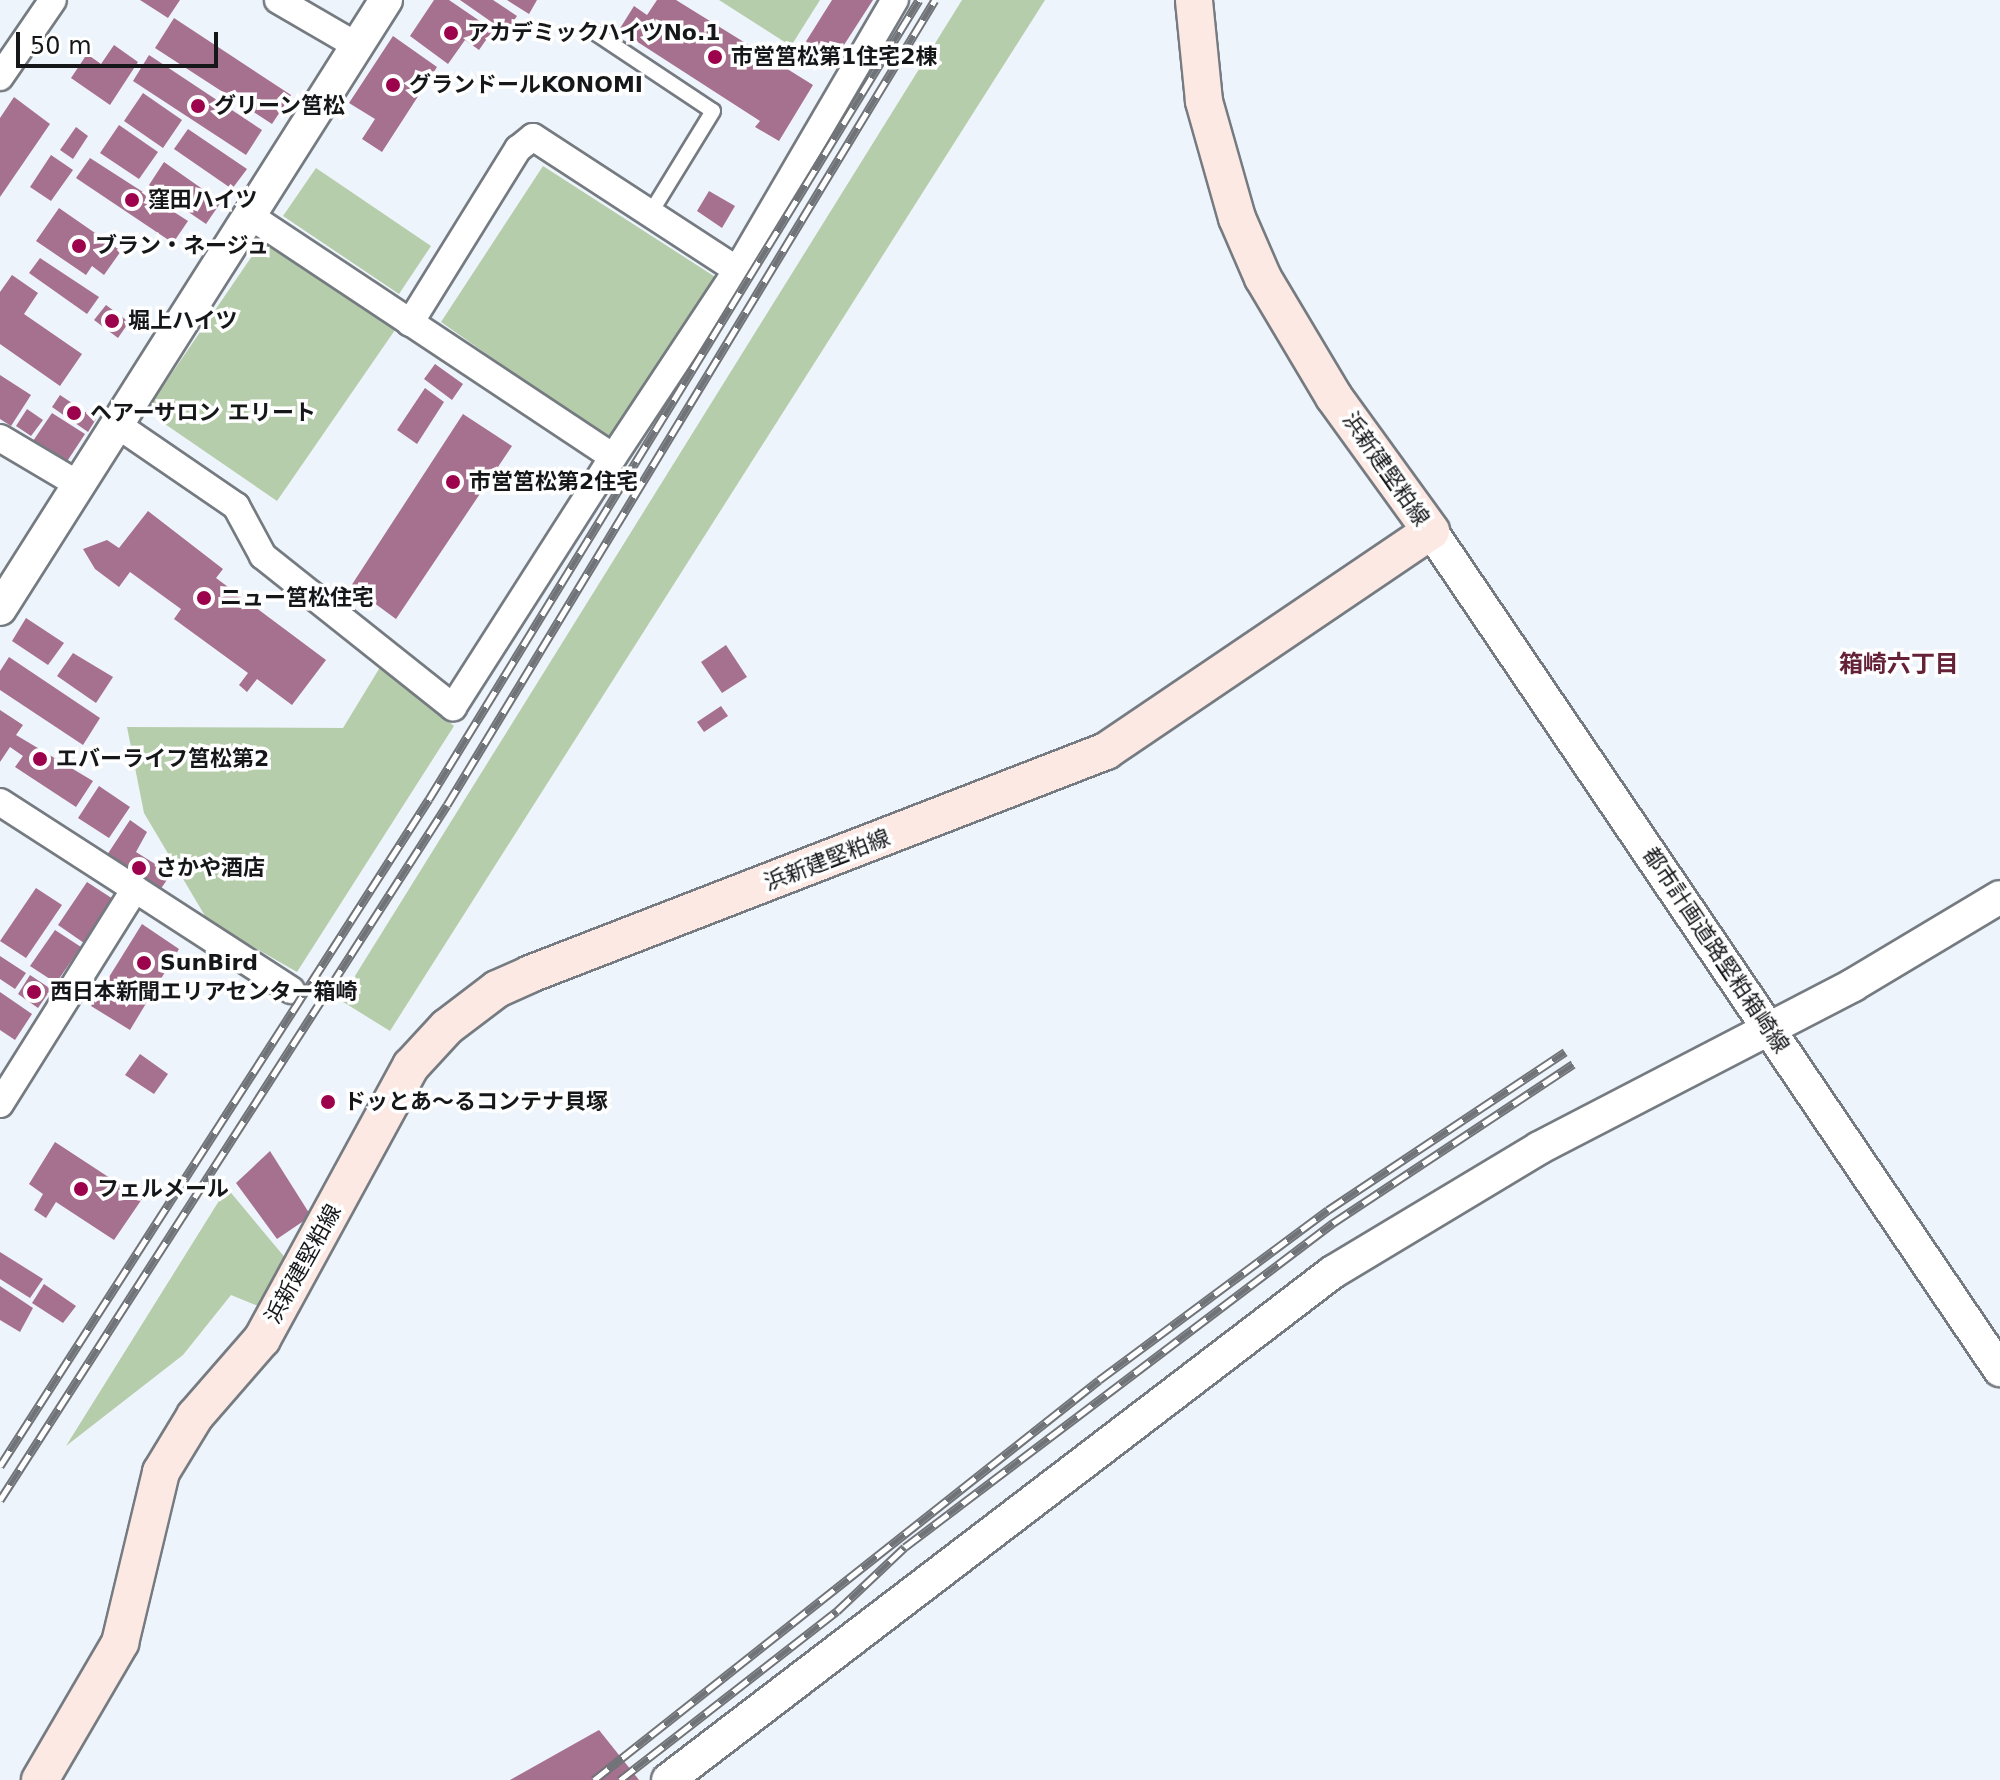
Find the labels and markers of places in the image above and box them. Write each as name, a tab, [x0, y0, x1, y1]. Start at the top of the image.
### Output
place label: アカデミックハイツNo.1	[467, 20, 722, 46]
marker: アカデミックハイツNo.1	[442, 24, 460, 42]
place label: 市営筥松第1住宅2棟	[731, 44, 938, 70]
marker: 市営筥松第1住宅2棟	[706, 48, 724, 66]
place label: グランドールKONOMI	[409, 72, 643, 98]
marker: グランドールKONOMI	[384, 76, 402, 94]
place label: グリーン筥松	[214, 93, 346, 119]
marker: グリーン筥松	[189, 97, 207, 115]
place label: 窪田ハイツ	[148, 187, 258, 213]
marker: 窪田ハイツ	[123, 191, 141, 209]
place label: ブラン・ネージュ	[95, 233, 271, 259]
marker: ブラン・ネージュ	[70, 237, 88, 255]
place label: 堀上ハイツ	[128, 308, 238, 334]
marker: 堀上ハイツ	[103, 312, 121, 330]
place label: ヘアーサロン エリート	[90, 400, 316, 426]
marker: ヘアーサロン エリート	[65, 404, 83, 422]
place label: 市営筥松第2住宅	[469, 469, 638, 495]
marker: 市営筥松第2住宅	[444, 473, 462, 491]
place label: ニュー筥松住宅	[220, 585, 374, 611]
marker: ニュー筥松住宅	[195, 589, 213, 607]
place label: エバーライフ筥松第2	[56, 746, 269, 772]
marker: エバーライフ筥松第2	[31, 750, 49, 768]
place label: さかや酒店	[155, 855, 265, 881]
marker: さかや酒店	[130, 859, 148, 877]
place label: SunBird	[160, 950, 258, 976]
marker: SunBird	[135, 954, 153, 972]
place label: 西日本新聞エリアセンター箱崎	[50, 979, 358, 1005]
marker: 西日本新聞エリアセンター箱崎	[25, 983, 43, 1001]
place label: ドッとあ～るコンテナ貝塚	[344, 1089, 608, 1115]
marker: ドッとあ～るコンテナ貝塚	[319, 1093, 337, 1111]
place label: フェルメール	[97, 1176, 229, 1202]
marker: フェルメール	[72, 1180, 90, 1198]

